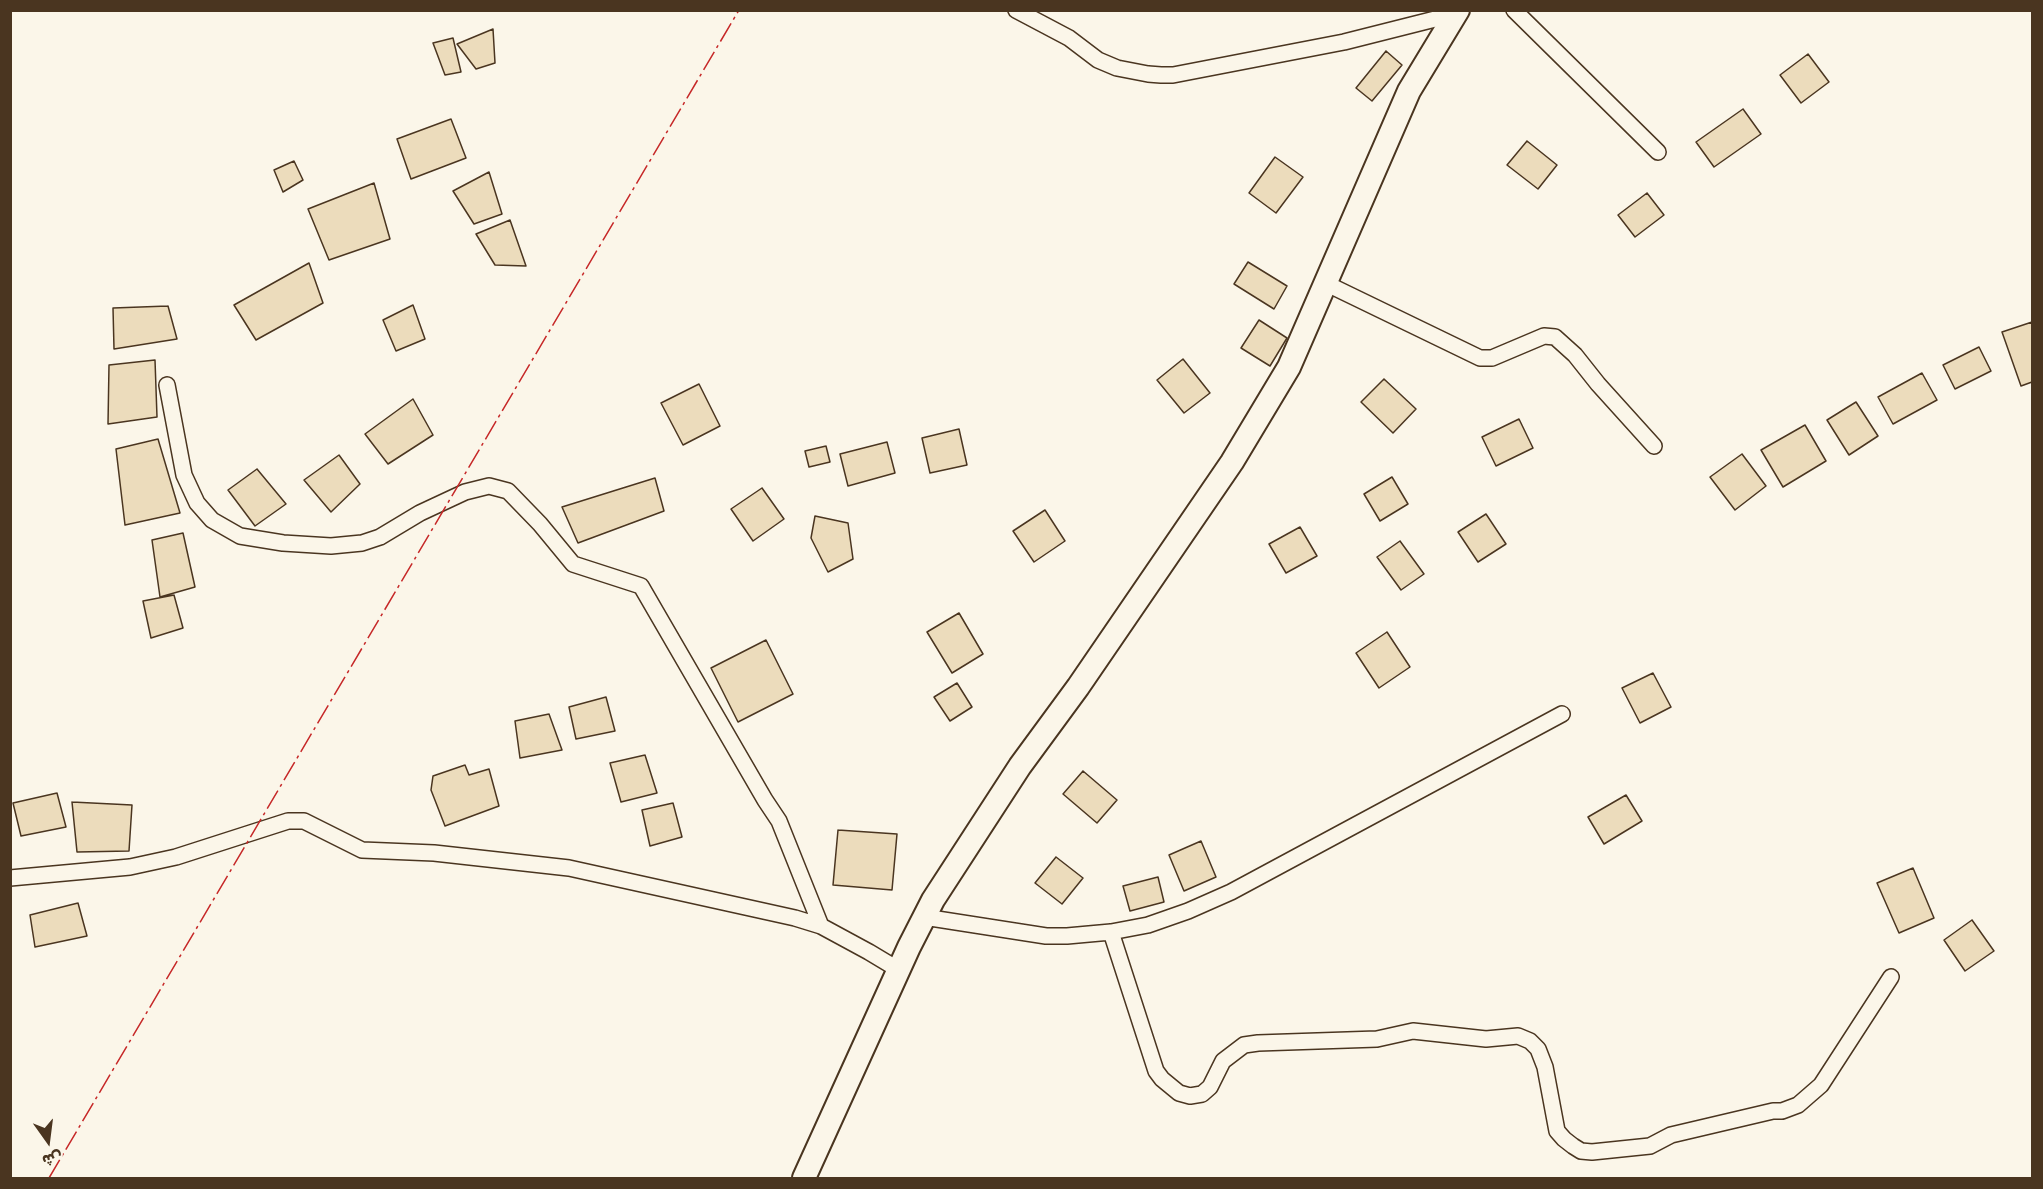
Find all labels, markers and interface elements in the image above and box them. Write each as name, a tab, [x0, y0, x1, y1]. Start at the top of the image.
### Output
north arrow	[18, 1111, 78, 1171]
text: ش	[40, 1147, 65, 1171]

